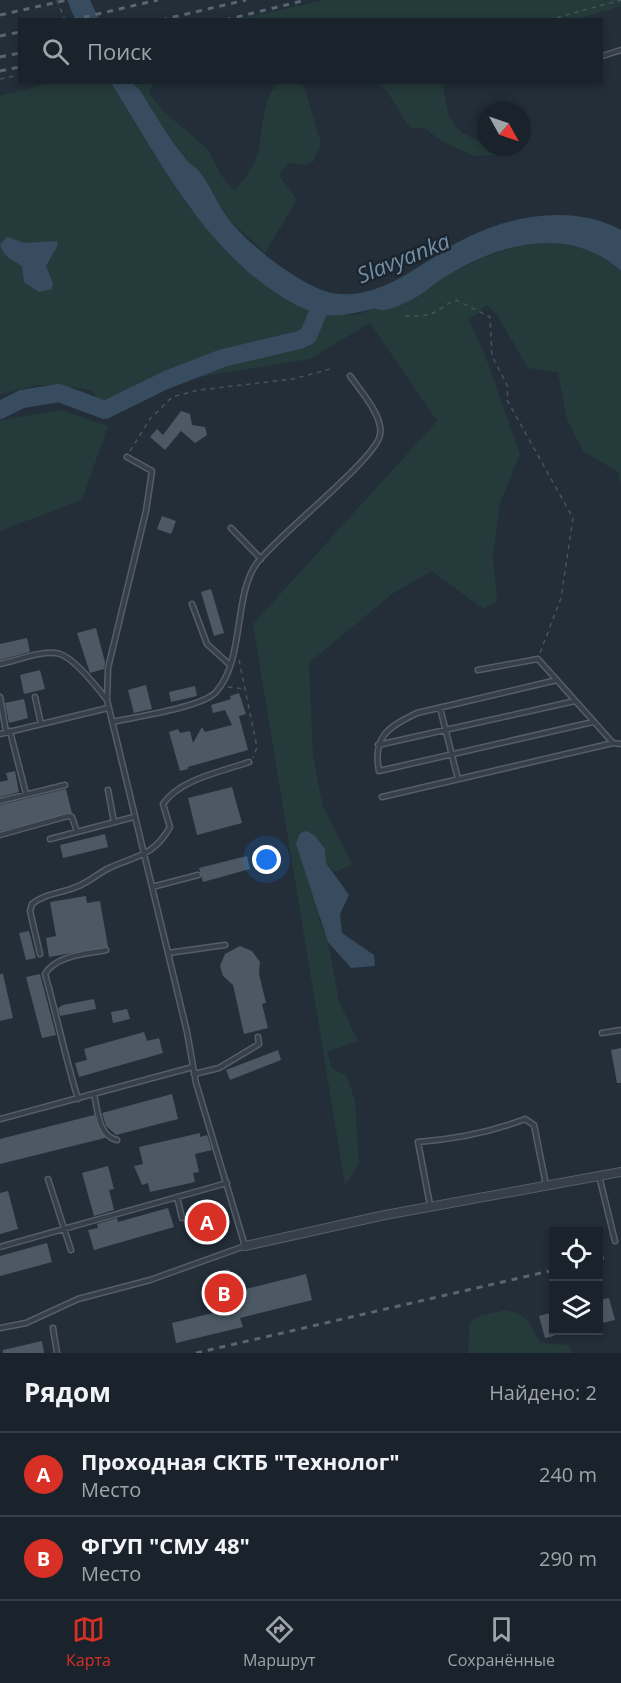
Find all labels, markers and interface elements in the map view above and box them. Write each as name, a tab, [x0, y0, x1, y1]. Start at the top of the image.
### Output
search box	[18, 18, 603, 84]
icon: search	[39, 35, 72, 68]
text: Поиск	[87, 36, 152, 66]
north arrow	[477, 102, 531, 156]
water label: Slavyanka	[352, 225, 454, 289]
your location	[252, 845, 281, 874]
pin: A	[188, 1200, 226, 1244]
map controls	[549, 1227, 603, 1335]
button: locate	[549, 1227, 603, 1281]
pin: B	[204, 1270, 244, 1316]
button: layers	[549, 1281, 603, 1335]
text: Рядом	[24, 1374, 111, 1410]
text: Найдено: 2	[489, 1379, 597, 1406]
text: Проходная СКТБ "Технолог"	[81, 1446, 400, 1476]
text: A	[37, 1461, 50, 1488]
text: 240 m	[539, 1461, 597, 1488]
text: Место	[81, 1476, 141, 1503]
text: ФГУП "СМУ 48"	[81, 1530, 250, 1560]
text: B	[37, 1545, 50, 1572]
text: 290 m	[539, 1545, 597, 1572]
text: Место	[81, 1560, 141, 1587]
tab: Карта	[66, 1613, 111, 1671]
tab: Маршрут	[243, 1613, 316, 1671]
tab: Сохранённые	[448, 1613, 555, 1671]

